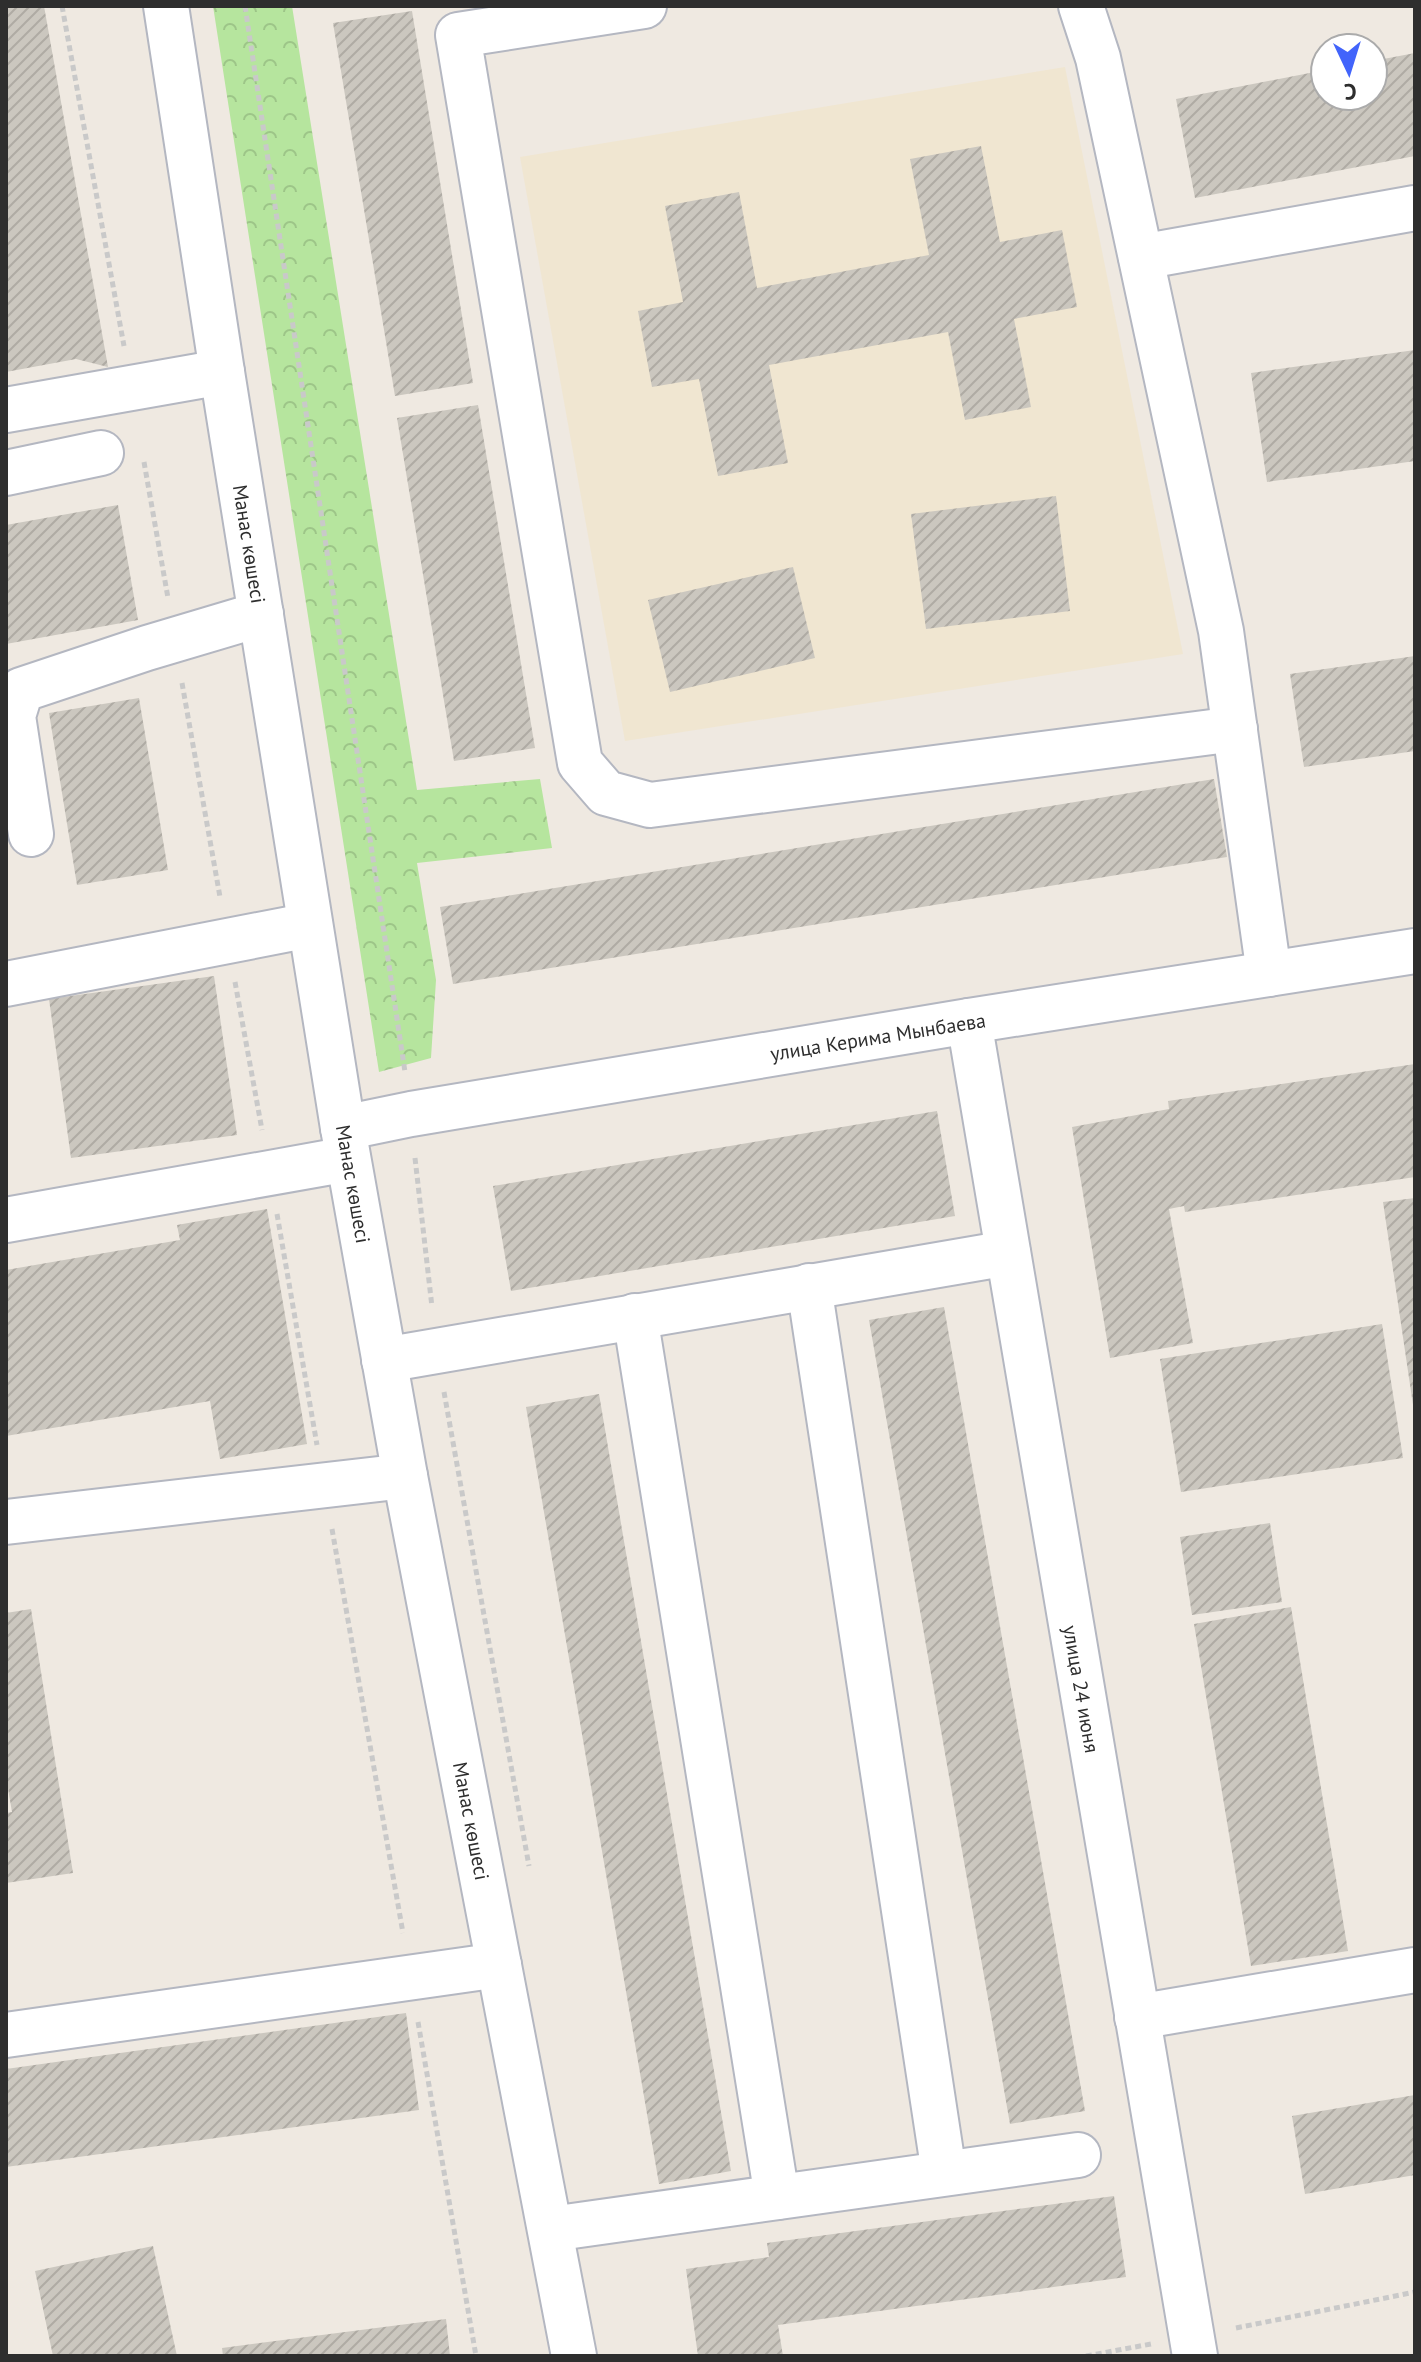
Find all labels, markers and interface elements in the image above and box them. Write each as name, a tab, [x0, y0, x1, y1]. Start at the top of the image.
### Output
north arrow	[1309, 32, 1389, 112]
text: С	[1343, 78, 1358, 106]
street label: Манас көшесі	[227, 483, 271, 605]
street label: улица Керима Мынбаева	[768, 1007, 988, 1067]
street label: Манас көшесі	[330, 1123, 376, 1245]
street label: улица 24 июня	[1057, 1623, 1105, 1755]
street label: Манас көшесі	[447, 1760, 495, 1882]

